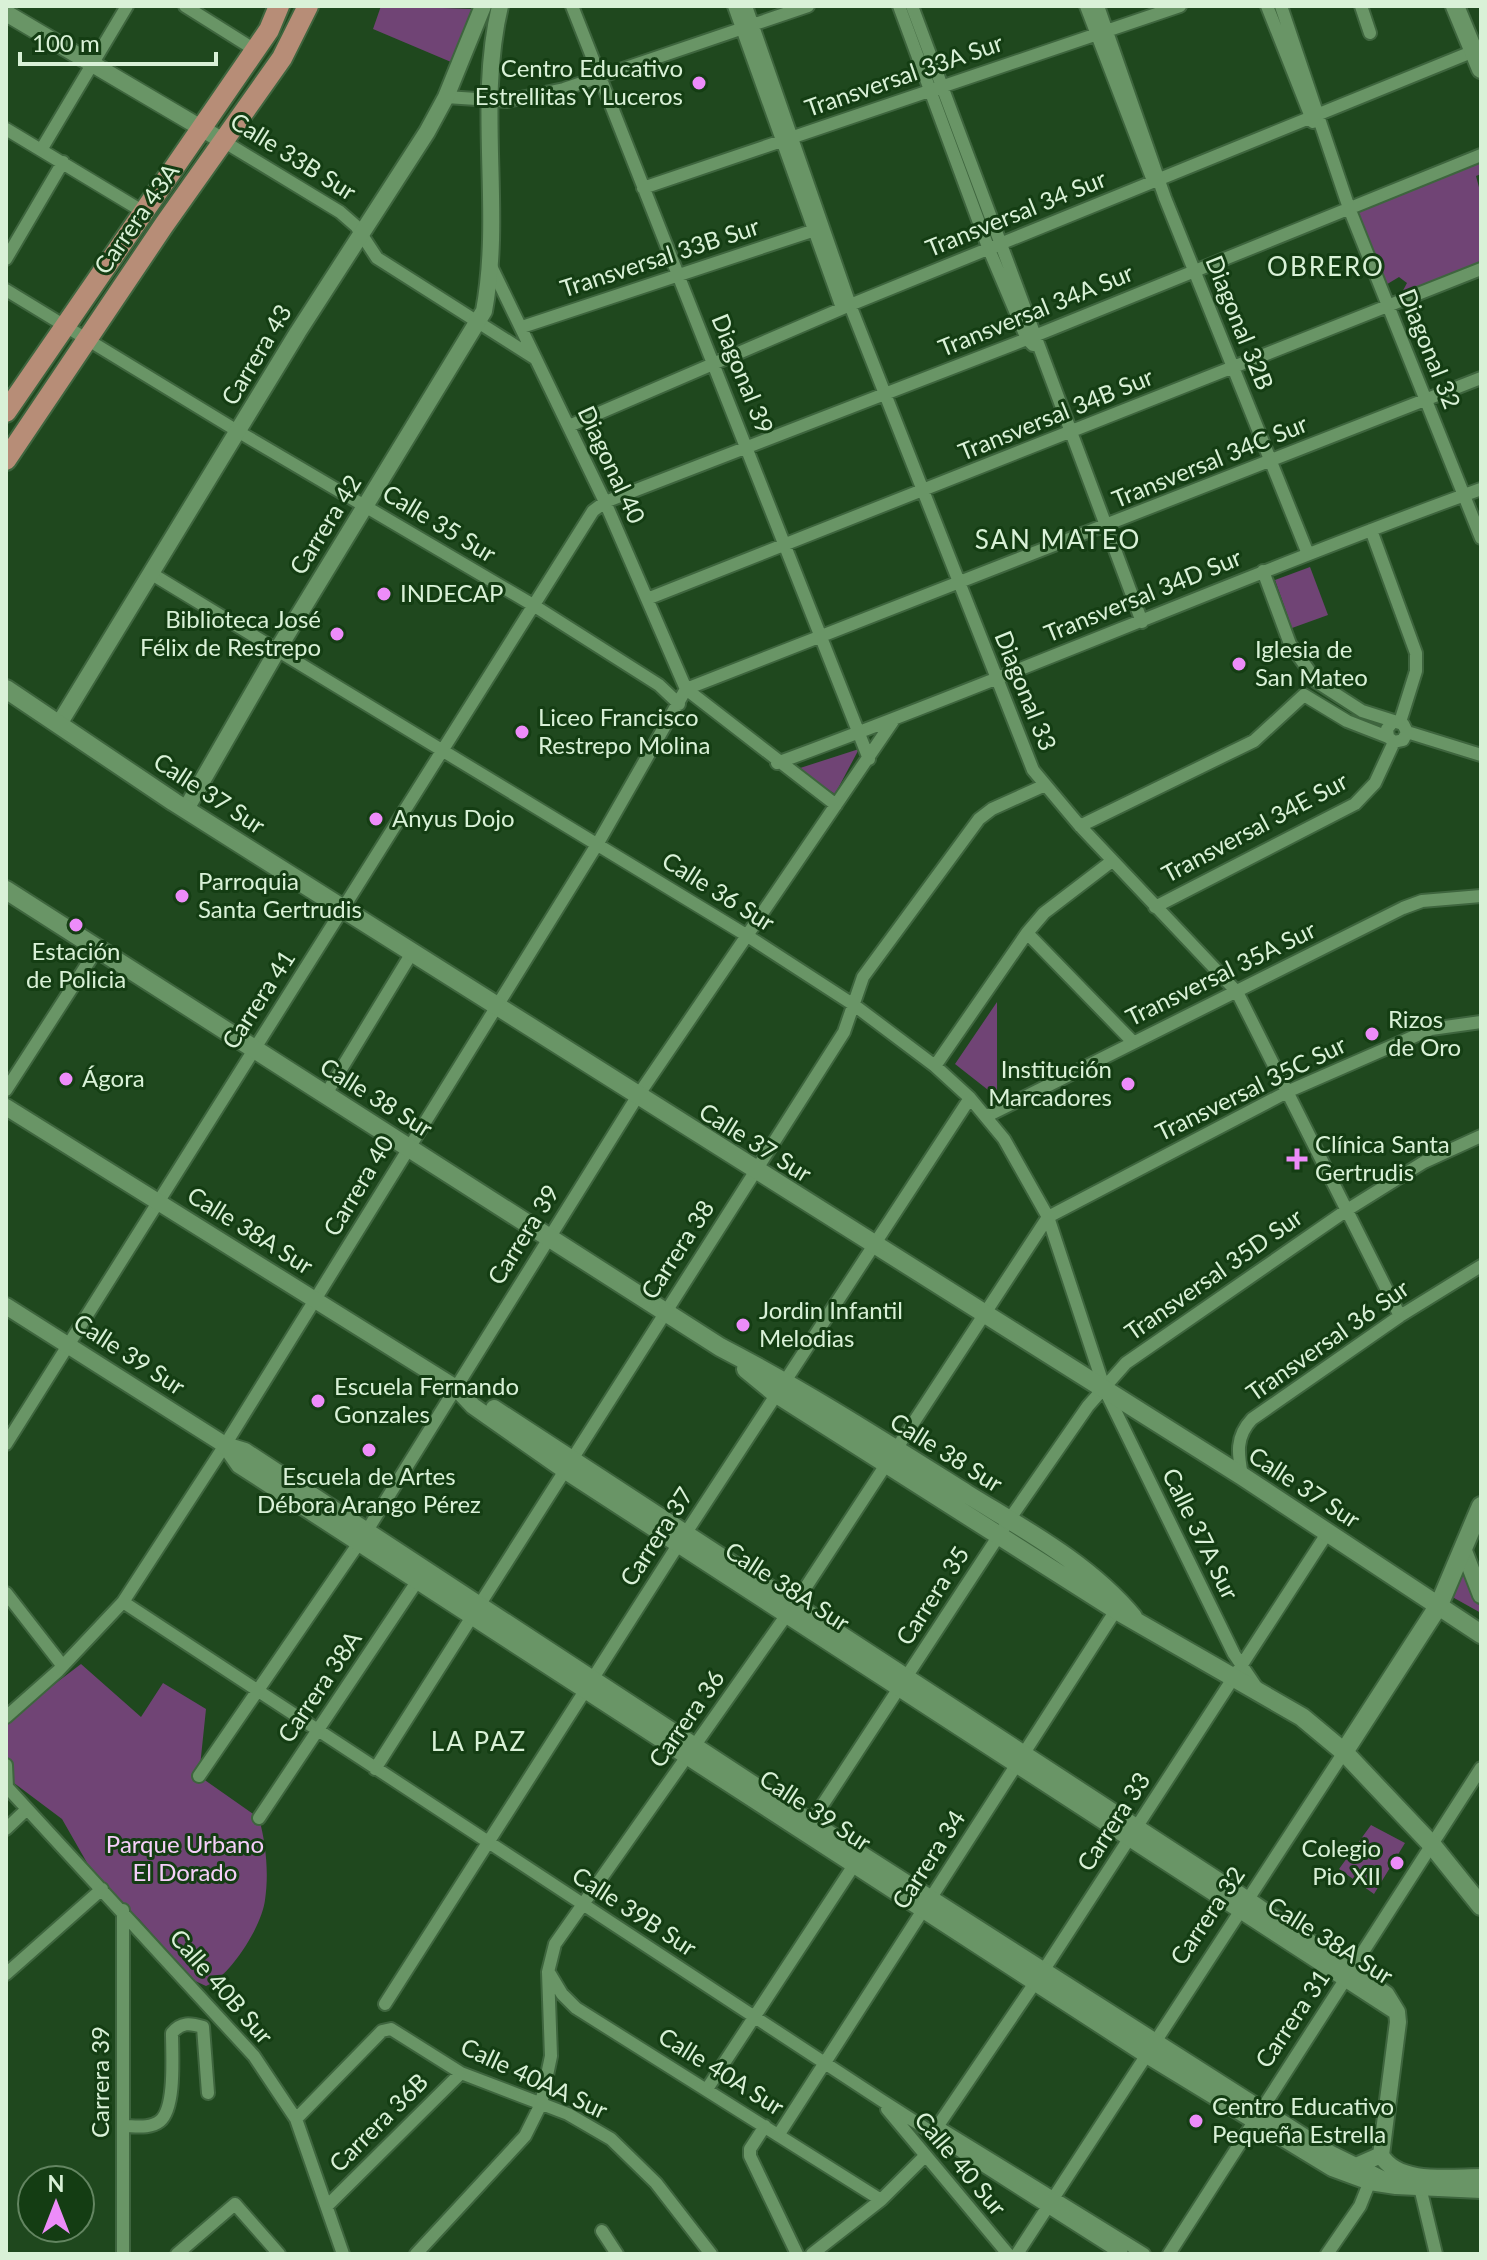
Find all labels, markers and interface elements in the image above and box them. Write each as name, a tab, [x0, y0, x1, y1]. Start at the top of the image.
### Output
scale bar	[20, 16, 216, 66]
street label: Transversal 33A Sur	[801, 27, 1007, 122]
text: 100 m	[32, 28, 100, 57]
place label: Centro Educativo Estrellitas Y Luceros	[475, 53, 683, 110]
marker: Centro Educativo Estrellitas Y Luceros	[690, 74, 708, 92]
street label: Calle 33B Sur	[226, 106, 362, 206]
street label: Carrera 43A	[87, 157, 185, 279]
street label: Transversal 34 Sur	[921, 163, 1110, 262]
street label: Transversal 33B Sur	[556, 211, 763, 302]
district label: OBRERO	[1267, 250, 1385, 282]
street label: Diagonal 32B	[1200, 251, 1280, 394]
street label: Transversal 34A Sur	[934, 257, 1137, 362]
street label: Diagonal 32	[1393, 284, 1468, 413]
street label: Carrera 43	[214, 299, 297, 410]
street label: Diagonal 39	[706, 309, 781, 438]
street label: Transversal 34B Sur	[954, 361, 1157, 466]
street label: Diagonal 40	[572, 401, 652, 528]
street label: Transversal 34C Sur	[1108, 408, 1312, 513]
street label: Carrera 42	[283, 469, 367, 579]
street label: Calle 35 Sur	[378, 478, 502, 568]
district label: SAN MATEO	[975, 523, 1141, 555]
street label: Transversal 34D Sur	[1040, 542, 1246, 647]
place label: INDECAP	[400, 578, 503, 607]
marker: INDECAP	[375, 585, 393, 603]
place label: Biblioteca José Félix de Restrepo	[140, 604, 321, 661]
marker: Biblioteca José Félix de Restrepo	[328, 625, 346, 643]
street label: Diagonal 33	[989, 626, 1064, 755]
place label: Iglesia de San Mateo	[1255, 634, 1368, 691]
marker: Iglesia de San Mateo	[1230, 655, 1248, 673]
place label: Liceo Francisco Restrepo Molina	[538, 702, 710, 759]
marker: Liceo Francisco Restrepo Molina	[513, 723, 531, 741]
street label: Calle 37 Sur	[149, 746, 271, 840]
street label: Transversal 34E Sur	[1157, 765, 1352, 888]
place label: Anyus Dojo	[392, 803, 515, 832]
marker: Anyus Dojo	[367, 810, 385, 828]
street label: Calle 36 Sur	[657, 845, 781, 937]
place label: Parroquia Santa Gertrudis	[198, 866, 362, 923]
marker: Parroquia Santa Gertrudis	[173, 887, 191, 905]
street label: Transversal 35A Sur	[1121, 914, 1320, 1031]
marker: Estación de Policia	[67, 916, 85, 934]
place label: Estación de Policia	[26, 936, 126, 993]
street label: Carrera 41	[215, 944, 300, 1054]
place label: Rizos de Oro	[1388, 1004, 1461, 1061]
marker: Rizos de Oro	[1363, 1025, 1381, 1043]
street label: Transversal 35C Sur	[1150, 1029, 1350, 1146]
street label: Calle 38 Sur	[315, 1051, 439, 1143]
place label: Institución Marcadores	[988, 1054, 1112, 1111]
place label: Ágora	[82, 1063, 145, 1092]
marker: Ágora	[57, 1070, 75, 1088]
marker: Institución Marcadores	[1119, 1075, 1137, 1093]
street label: Calle 37 Sur	[694, 1096, 818, 1188]
place label: Clínica Santa Gertrudis	[1315, 1129, 1450, 1186]
street label: Carrera 40	[316, 1130, 399, 1241]
marker: Clínica Santa Gertrudis	[1286, 1148, 1308, 1170]
street label: Carrera 39	[481, 1179, 565, 1289]
street label: Calle 38A Sur	[183, 1180, 319, 1280]
street label: Carrera 38	[634, 1194, 719, 1304]
street label: Transversal 35D Sur	[1119, 1201, 1308, 1346]
street label: Transversal 36 Sur	[1240, 1273, 1414, 1407]
place label: Jordin Infantil Melodias	[759, 1295, 903, 1352]
street label: Calle 39 Sur	[69, 1307, 191, 1401]
marker: Jordin Infantil Melodias	[734, 1316, 752, 1334]
place label: Escuela Fernando Gonzales	[334, 1371, 519, 1428]
marker: Escuela Fernando Gonzales	[309, 1392, 327, 1410]
street label: Calle 38 Sur	[885, 1406, 1009, 1498]
street label: Calle 37 Sur	[1244, 1440, 1366, 1534]
marker: Escuela de Artes Débora Arango Pérez	[360, 1441, 378, 1459]
place label: Escuela de Artes Débora Arango Pérez	[257, 1461, 481, 1518]
street label: Calle 37A Sur	[1157, 1463, 1246, 1604]
street label: Carrera 37	[613, 1481, 698, 1591]
street label: Calle 38A Sur	[720, 1535, 856, 1637]
street label: Carrera 35	[889, 1540, 974, 1650]
street label: Carrera 38A	[271, 1624, 367, 1747]
street label: Carrera 36	[642, 1664, 730, 1772]
district label: LA PAZ	[431, 1725, 527, 1757]
street label: Calle 39 Sur	[755, 1763, 877, 1857]
street label: Carrera 33	[1070, 1766, 1155, 1876]
street label: Carrera 34	[885, 1804, 970, 1914]
park label: Parque Urbano El Dorado	[106, 1829, 264, 1886]
place label: Colegio Pio XII	[1301, 1833, 1381, 1890]
marker: Colegio Pio XII	[1388, 1854, 1406, 1872]
street label: Calle 39B Sur	[567, 1860, 703, 1962]
street label: Carrera 32	[1163, 1861, 1250, 1970]
street label: Calle 38A Sur	[1263, 1890, 1399, 1990]
street label: Calle 40B Sur	[164, 1923, 280, 2049]
street label: Carrera 31	[1248, 1964, 1335, 2073]
street label: Calle 40A Sur	[654, 2021, 790, 2121]
street label: Carrera 39	[85, 2026, 114, 2138]
street label: Calle 40AA Sur	[457, 2031, 613, 2124]
street label: Carrera 36B	[323, 2067, 433, 2177]
place label: Centro Educativo Pequeña Estrella	[1212, 2091, 1394, 2148]
street label: Calle 40 Sur	[909, 2105, 1013, 2221]
marker: Centro Educativo Pequeña Estrella	[1187, 2112, 1205, 2130]
north arrow	[16, 2164, 96, 2244]
text: N	[48, 2170, 64, 2197]

